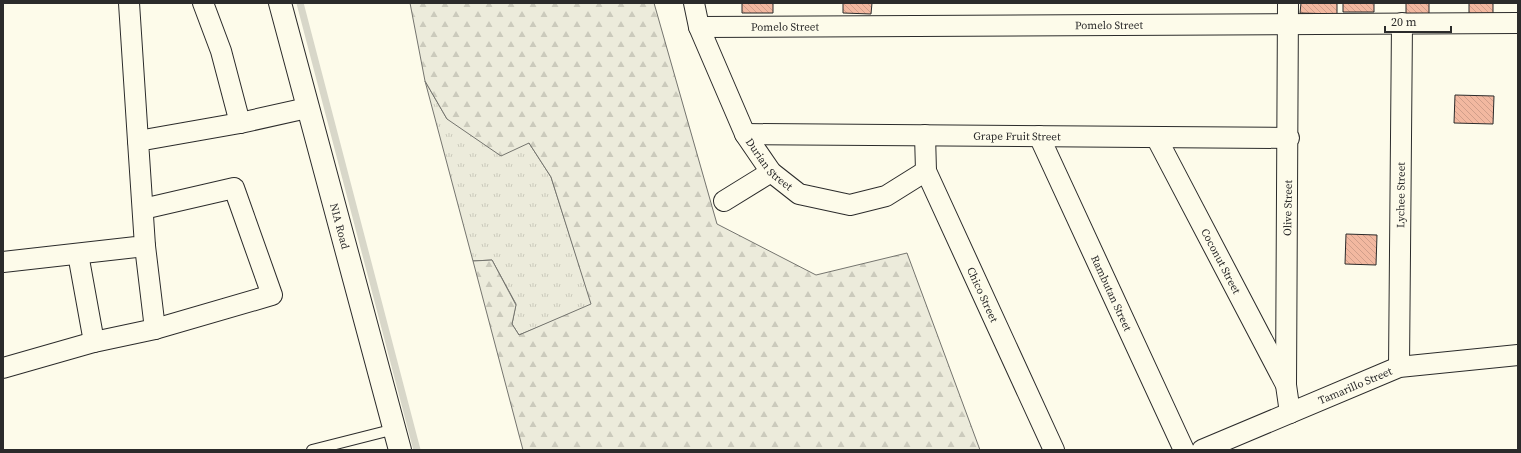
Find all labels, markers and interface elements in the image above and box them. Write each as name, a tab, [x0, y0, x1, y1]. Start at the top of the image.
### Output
scale bar	[1385, 8, 1451, 34]
text: 20 m	[1391, 14, 1417, 30]
street label: Pomelo Street	[1075, 17, 1144, 33]
street label: Pomelo Street	[751, 19, 820, 34]
street label: Grape Fruit Street	[973, 128, 1061, 144]
street label: Durian Street	[742, 135, 796, 194]
street label: Lychee Street	[1393, 162, 1408, 228]
street label: Olive Street	[1280, 179, 1296, 236]
street label: NIA Road	[327, 201, 353, 251]
street label: Coconut Street	[1198, 226, 1245, 297]
street label: Rambutan Street	[1087, 253, 1136, 334]
street label: Chico Street	[964, 265, 1002, 325]
street label: Tamarillo Street	[1316, 363, 1395, 408]

